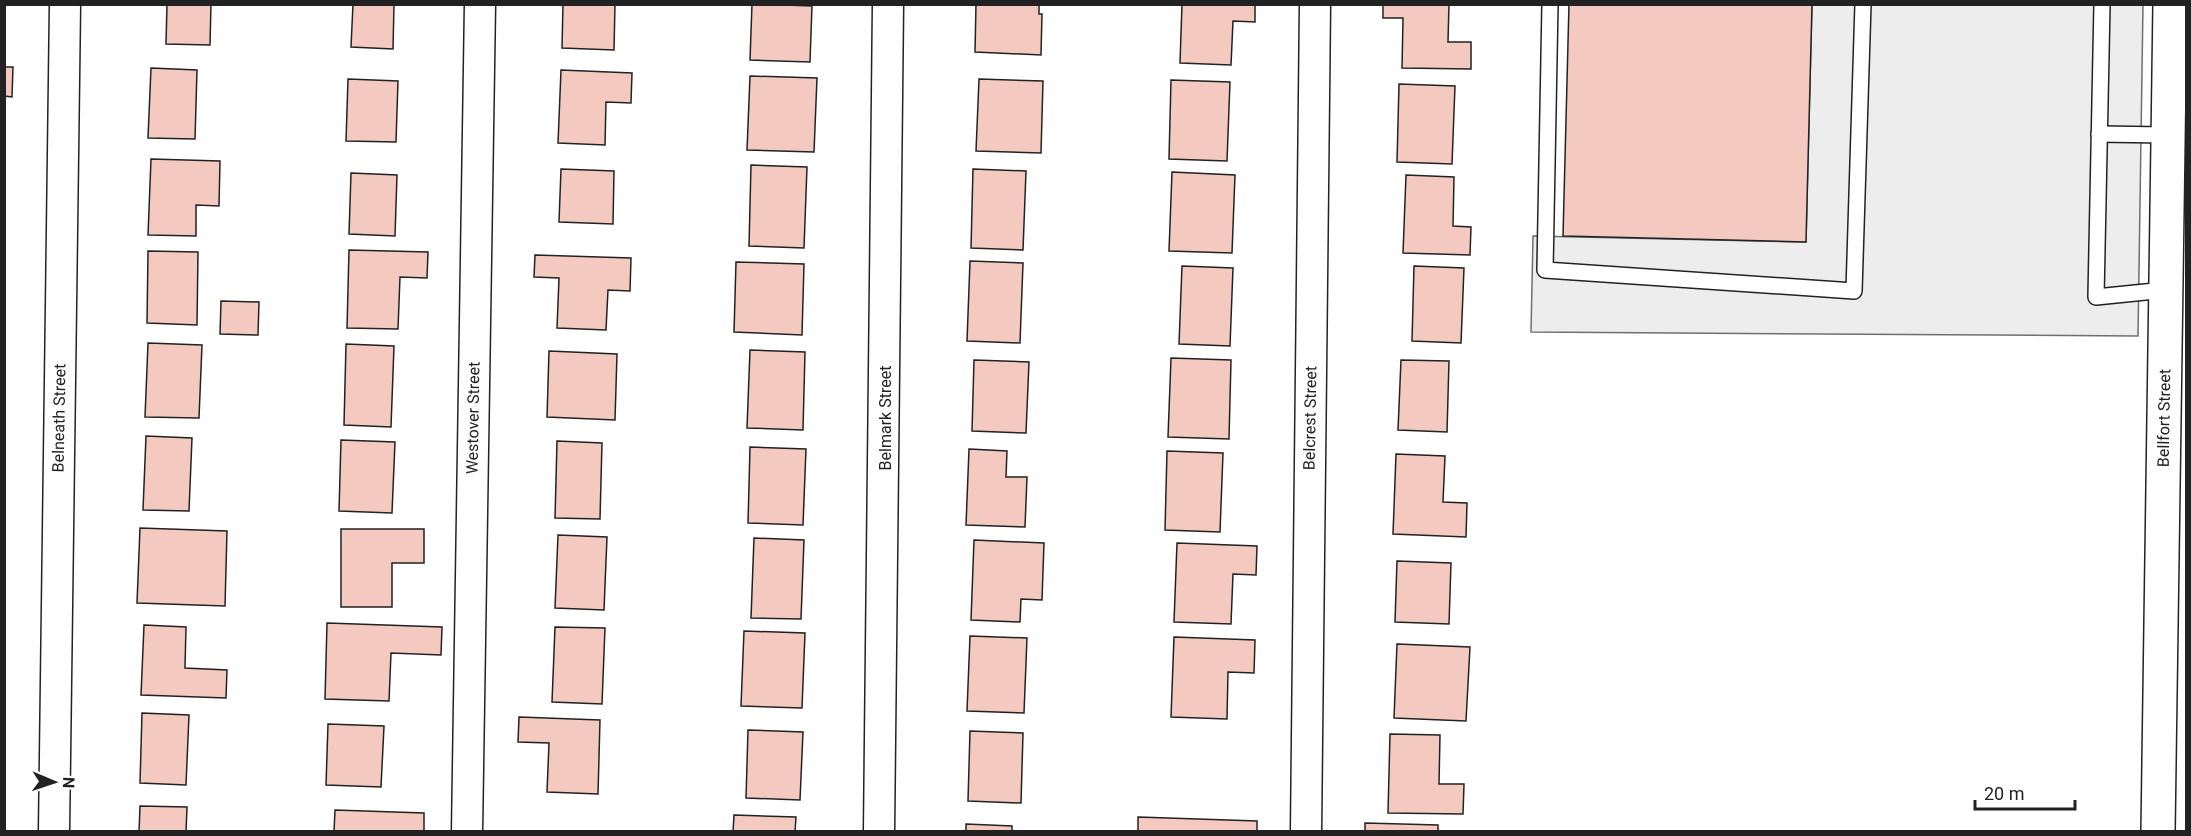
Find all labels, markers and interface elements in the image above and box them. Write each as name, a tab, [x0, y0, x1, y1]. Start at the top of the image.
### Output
street label: Westover Street	[463, 362, 483, 474]
street label: Belneath Street	[49, 364, 69, 472]
street label: Belmark Street	[876, 366, 895, 470]
street label: Belcrest Street	[1300, 366, 1320, 470]
street label: Bellfort Street	[2154, 369, 2174, 467]
north arrow	[24, 752, 84, 812]
scale bar	[1975, 773, 2076, 811]
text: N	[59, 777, 78, 788]
text: 20 m	[1984, 783, 2024, 804]

